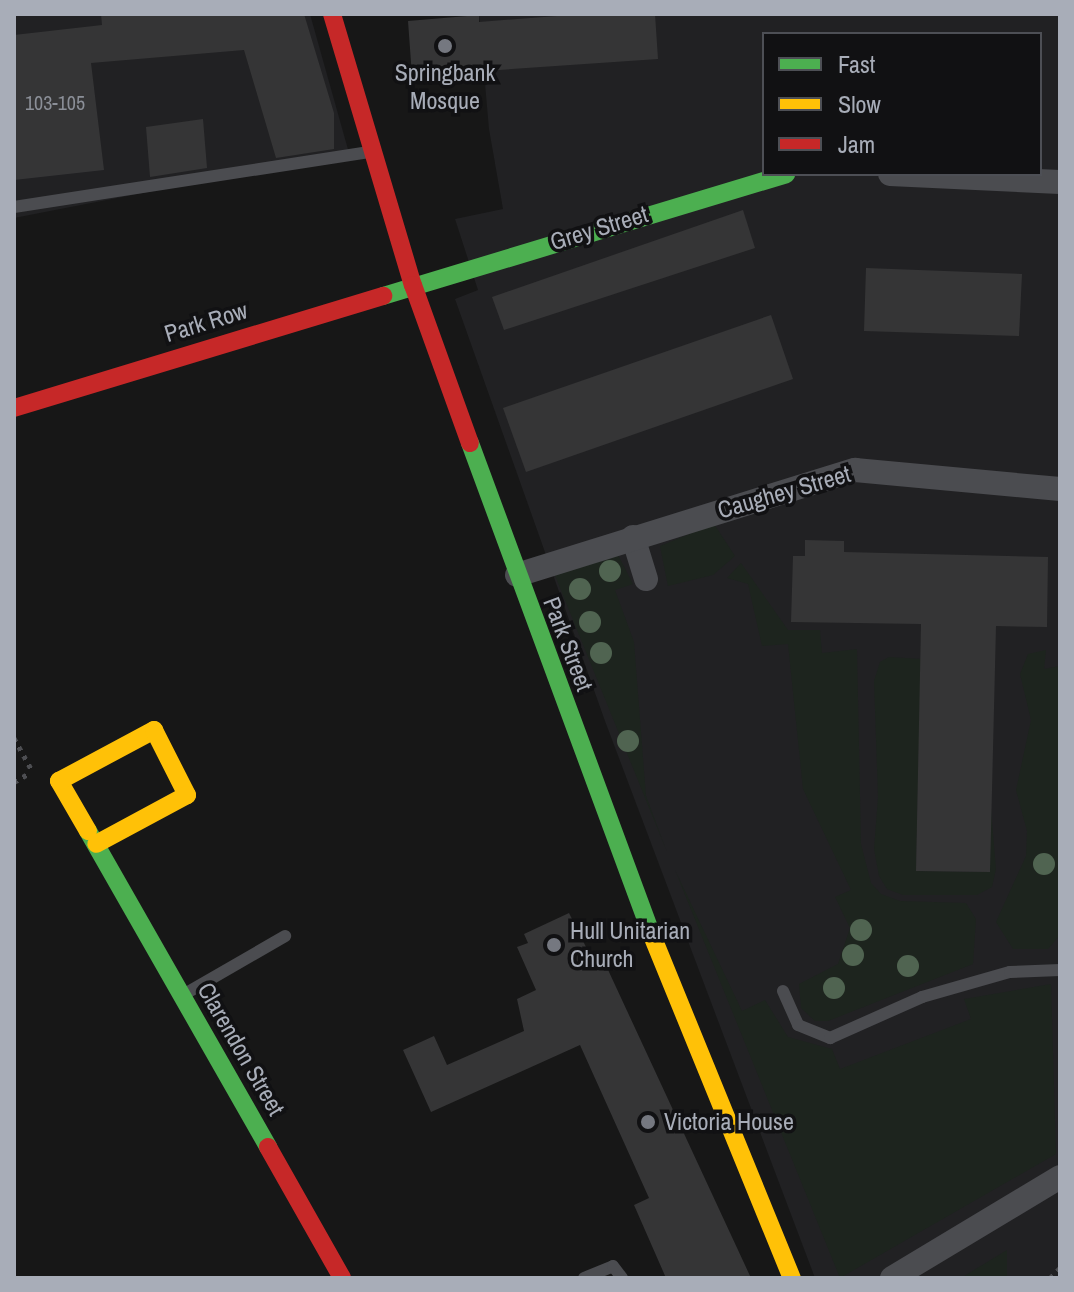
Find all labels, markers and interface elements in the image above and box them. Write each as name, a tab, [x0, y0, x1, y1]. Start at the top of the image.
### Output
legend	[762, 32, 1042, 176]
marker: Springbank Mosque	[436, 37, 454, 55]
text: Fast	[838, 48, 875, 80]
place label: Springbank Mosque	[395, 59, 495, 115]
text: Slow	[838, 88, 881, 120]
house number: 103-105	[25, 90, 85, 114]
text: Jam	[838, 128, 875, 160]
street label: Grey Street	[547, 200, 651, 256]
street label: Park Row	[161, 296, 251, 348]
street label: Caughey Street	[714, 459, 854, 525]
street label: Park Street	[537, 593, 599, 695]
place label: Hull Unitarian Church	[570, 917, 690, 973]
marker: Hull Unitarian Church	[545, 936, 563, 954]
street label: Clarendon Street	[191, 977, 291, 1121]
place label: Victoria House	[664, 1108, 794, 1136]
marker: Victoria House	[639, 1113, 657, 1131]

